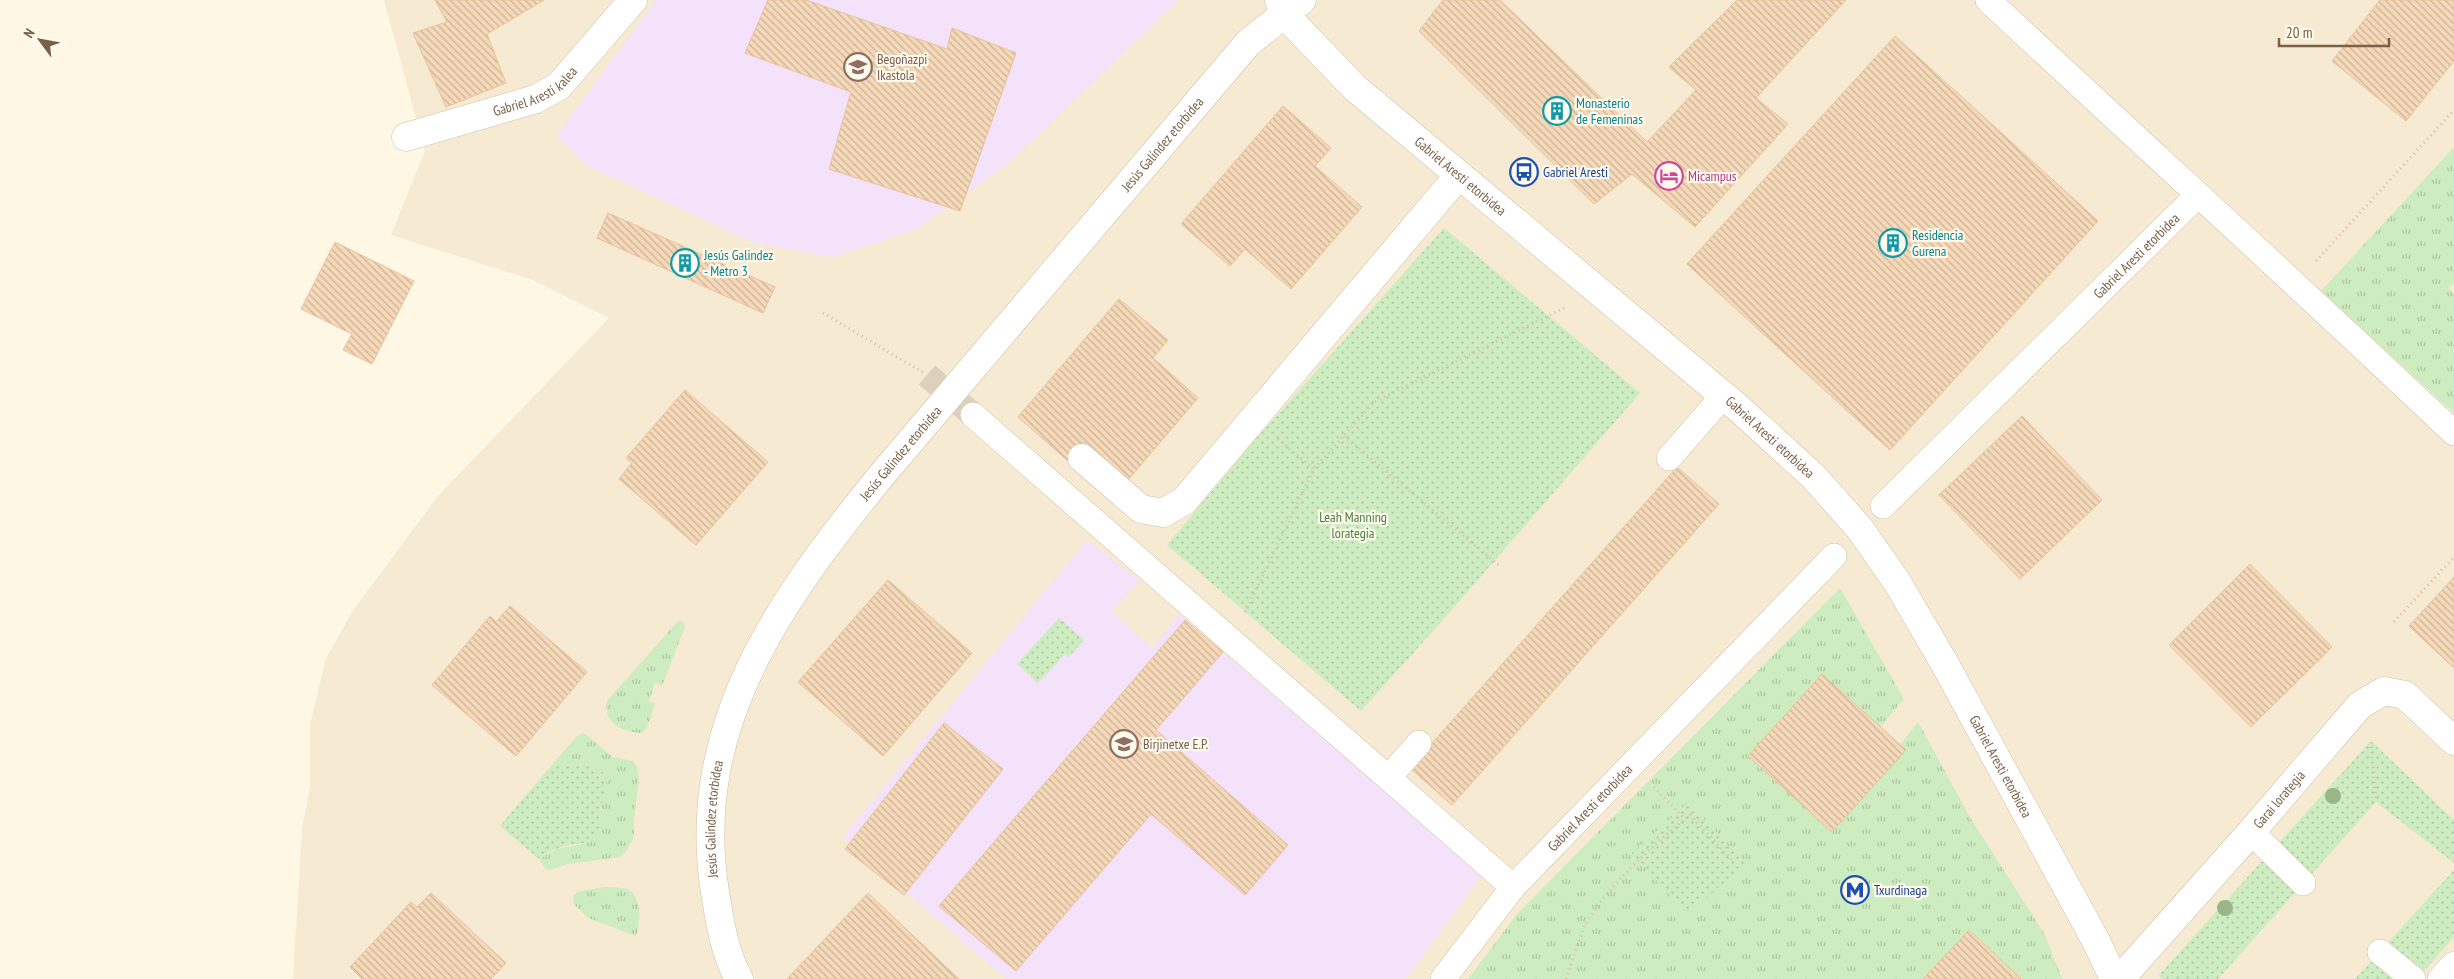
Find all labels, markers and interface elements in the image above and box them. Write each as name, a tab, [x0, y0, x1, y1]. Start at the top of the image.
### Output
north arrow	[15, 15, 65, 65]
scale bar	[2279, 15, 2389, 47]
text: 20 m	[2286, 23, 2312, 42]
text: N	[19, 25, 39, 41]
place label: Begoñazpi Ikastola	[877, 50, 927, 84]
school or university icon: Begoñazpi Ikastola	[843, 52, 873, 82]
street label: Gabriel Aresti kalea	[491, 63, 581, 120]
street label: Jesús Galíndez etorbidea	[1117, 93, 1207, 196]
place label: Monasterio de Femeninas	[1576, 94, 1643, 128]
building icon: Monasterio de Femeninas	[1542, 96, 1572, 126]
street label: Gabriel Aresti etorbidea	[1411, 133, 1510, 220]
bus stop icon: Gabriel Aresti	[1509, 157, 1539, 187]
hotel icon: Micampus	[1654, 161, 1684, 191]
place label: Gabriel Aresti	[1543, 163, 1608, 181]
place label: Micampus	[1688, 167, 1737, 185]
street label: Gabriel Aresti etorbidea	[2089, 209, 2183, 302]
place label: Residencia Gurena	[1912, 226, 1963, 260]
building icon: Residencia Gurena	[1878, 228, 1908, 258]
place label: Jesús Galindez - Metro 3	[703, 246, 773, 280]
building icon: Jesús Galindez - Metro 3	[670, 248, 700, 278]
street label: Gabriel Aresti etorbidea	[1722, 392, 1818, 482]
street label: Jesús Galíndez etorbidea	[855, 402, 946, 505]
park label: Leah Manning lorategia	[1319, 508, 1387, 542]
street label: Gabriel Aresti etorbidea	[1966, 712, 2036, 821]
school or university icon: Birjinetxe E.P.	[1109, 729, 1139, 759]
place label: Birjinetxe E.P.	[1143, 735, 1208, 753]
street label: Jesús Galíndez etorbidea	[701, 759, 727, 880]
street label: Gabriel Aresti etorbidea	[1544, 761, 1636, 855]
street label: Garai lorategia	[2249, 767, 2309, 832]
metro station icon: Txurdinaga	[1840, 875, 1870, 905]
place label: Txurdinaga	[1874, 881, 1927, 899]

